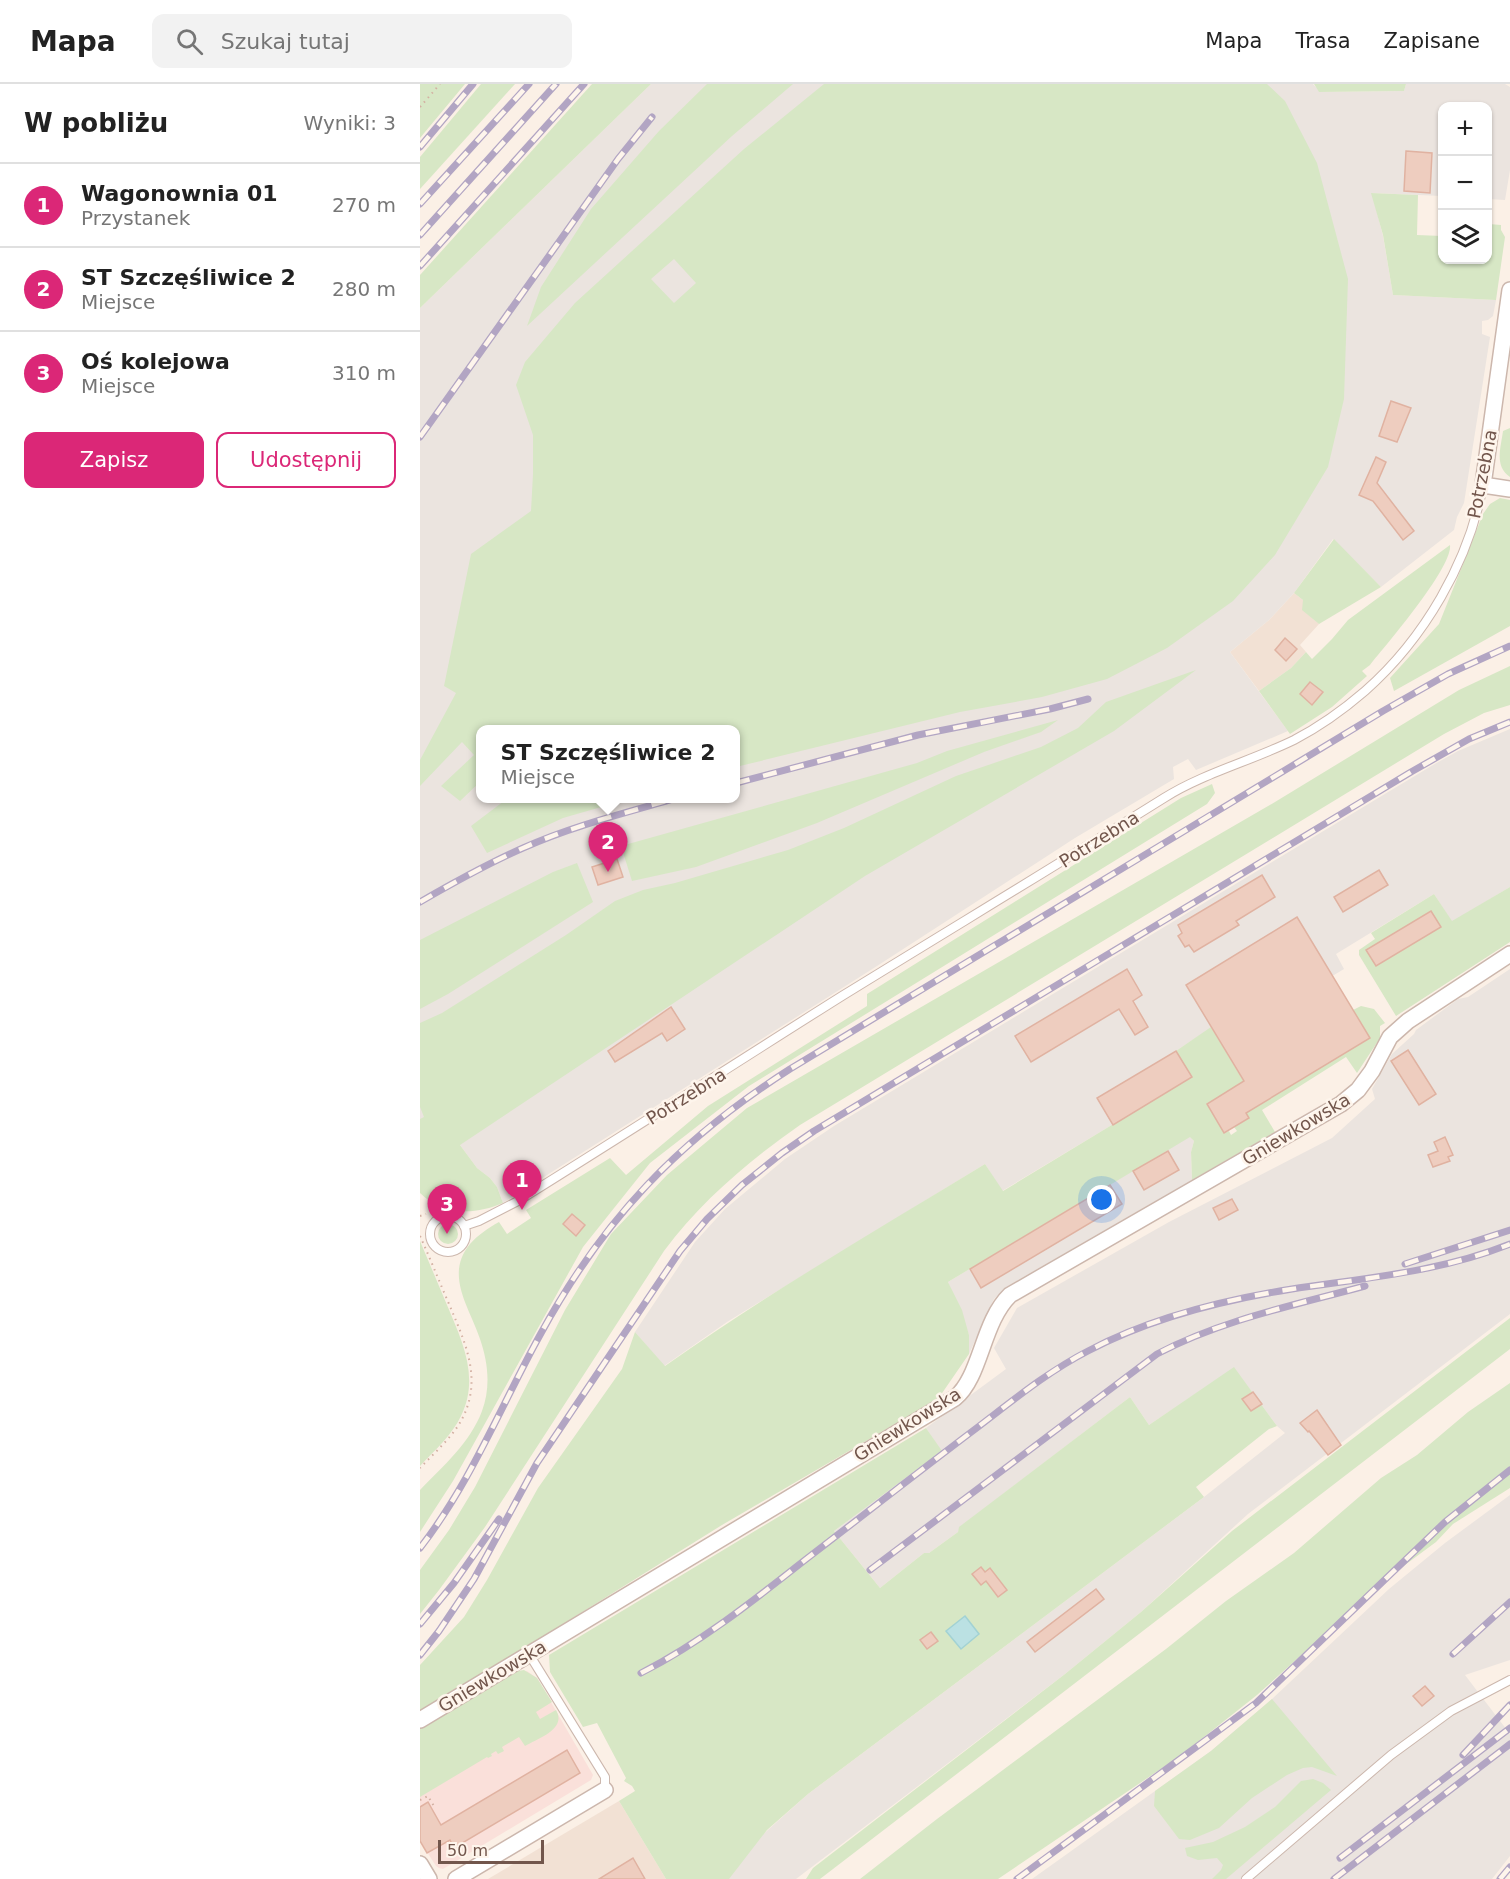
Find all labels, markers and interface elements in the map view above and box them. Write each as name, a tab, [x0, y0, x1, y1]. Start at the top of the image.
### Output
search box	[152, 14, 572, 68]
text: Mapa	[30, 25, 116, 58]
icon: search	[173, 25, 206, 58]
text: Szukaj tutaj	[221, 29, 350, 54]
text: Mapa	[1205, 29, 1262, 53]
text: Trasa	[1295, 29, 1351, 53]
text: Zapisane	[1384, 29, 1480, 53]
map controls	[1438, 102, 1492, 264]
button: +	[1438, 102, 1492, 156]
text: W pobliżu	[24, 108, 168, 138]
text: Wyniki: 3	[304, 111, 396, 135]
button: −	[1438, 156, 1492, 210]
text: Wagonownia 01	[81, 181, 278, 206]
text: 1	[37, 193, 50, 217]
text: 270 m	[332, 193, 396, 217]
text: Przystanek	[81, 206, 190, 230]
button: layers	[1438, 210, 1492, 264]
text: ST Szczęśliwice 2	[81, 265, 296, 290]
text: 2	[37, 277, 50, 301]
text: 280 m	[332, 277, 396, 301]
text: Miejsce	[81, 290, 155, 314]
text: Oś kolejowa	[81, 349, 230, 374]
text: 3	[37, 361, 50, 385]
text: 310 m	[332, 361, 396, 385]
text: Miejsce	[81, 374, 155, 398]
street label: Potrzebna	[1463, 428, 1501, 520]
button: Zapisz	[24, 432, 204, 488]
button: Udostępnij	[216, 432, 396, 488]
popup	[476, 725, 740, 803]
text: ST Szczęśliwice 2	[501, 740, 715, 765]
text: Miejsce	[501, 765, 575, 789]
street label: Potrzebna	[1055, 806, 1143, 872]
pin: 2	[588, 822, 627, 872]
street label: Potrzebna	[642, 1063, 730, 1129]
street label: Gniewkowska	[1238, 1089, 1354, 1169]
pin: 1	[502, 1160, 542, 1210]
pin: 3	[428, 1184, 466, 1234]
your location	[1087, 1185, 1116, 1214]
street label: Gniewkowska	[850, 1383, 964, 1465]
street label: Gniewkowska	[434, 1636, 550, 1716]
scale bar	[438, 1837, 544, 1864]
text: 50 m	[447, 1841, 488, 1860]

